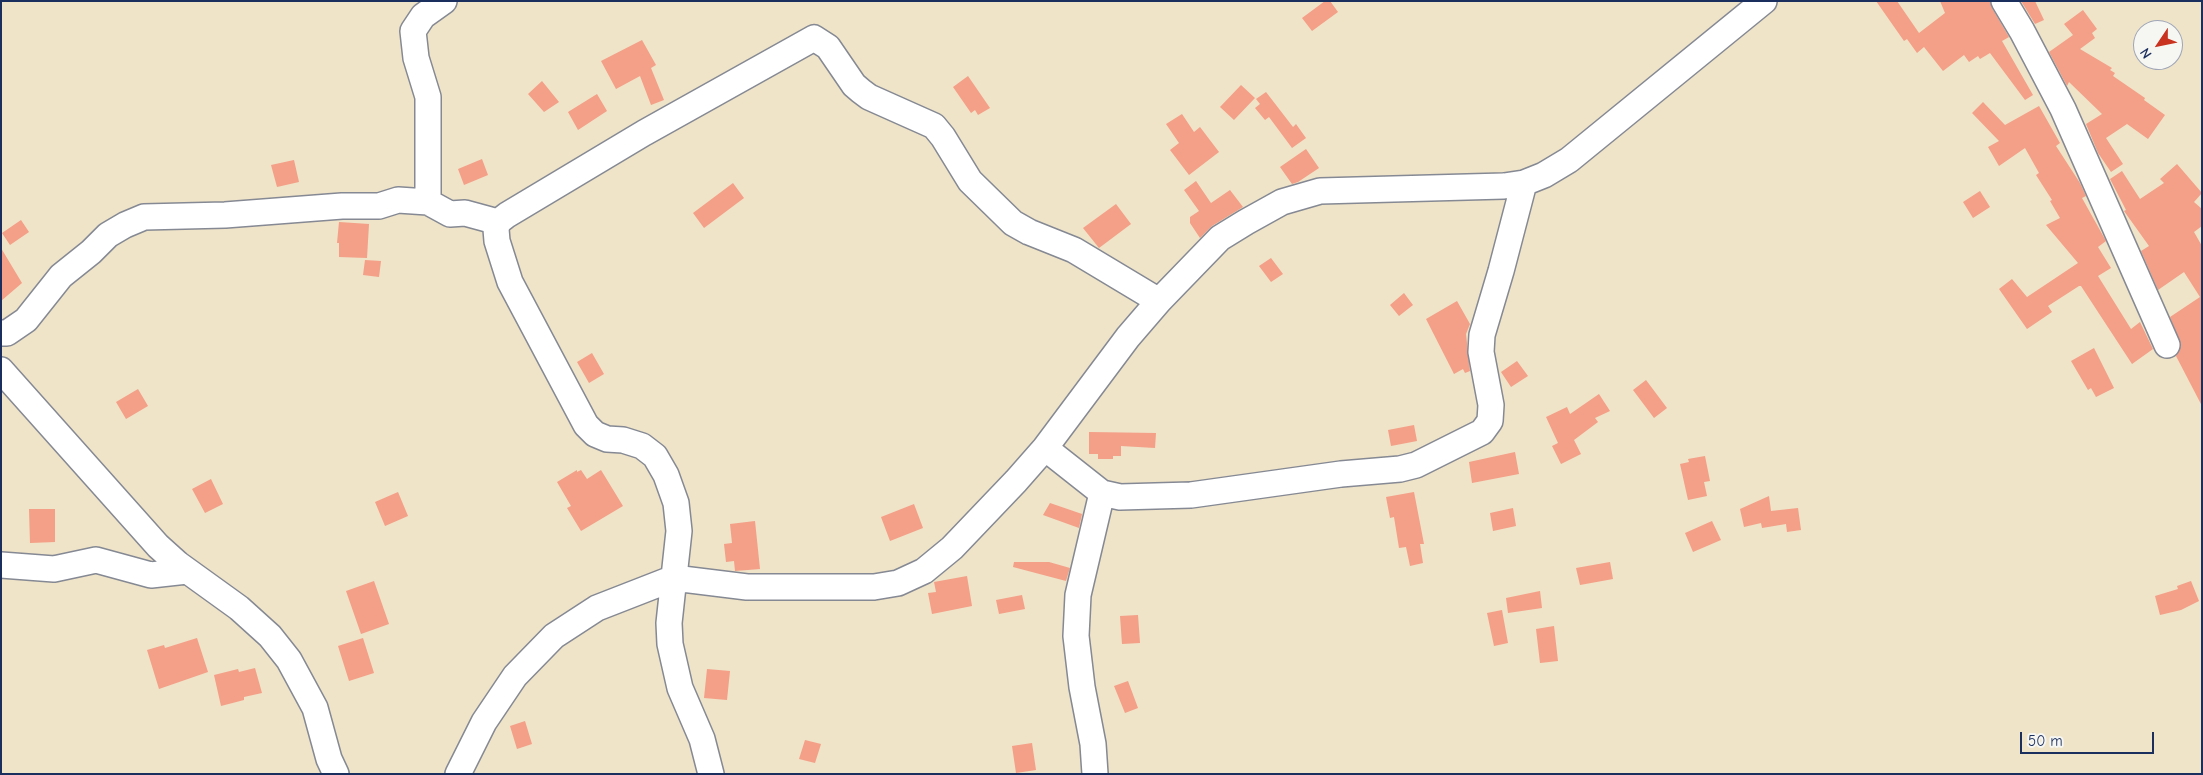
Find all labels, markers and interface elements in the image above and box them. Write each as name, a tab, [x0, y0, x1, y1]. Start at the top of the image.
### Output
north arrow	[2133, 20, 2183, 70]
text: N	[2136, 45, 2156, 62]
scale bar	[2023, 722, 2157, 754]
text: 50 m	[2028, 732, 2063, 750]

